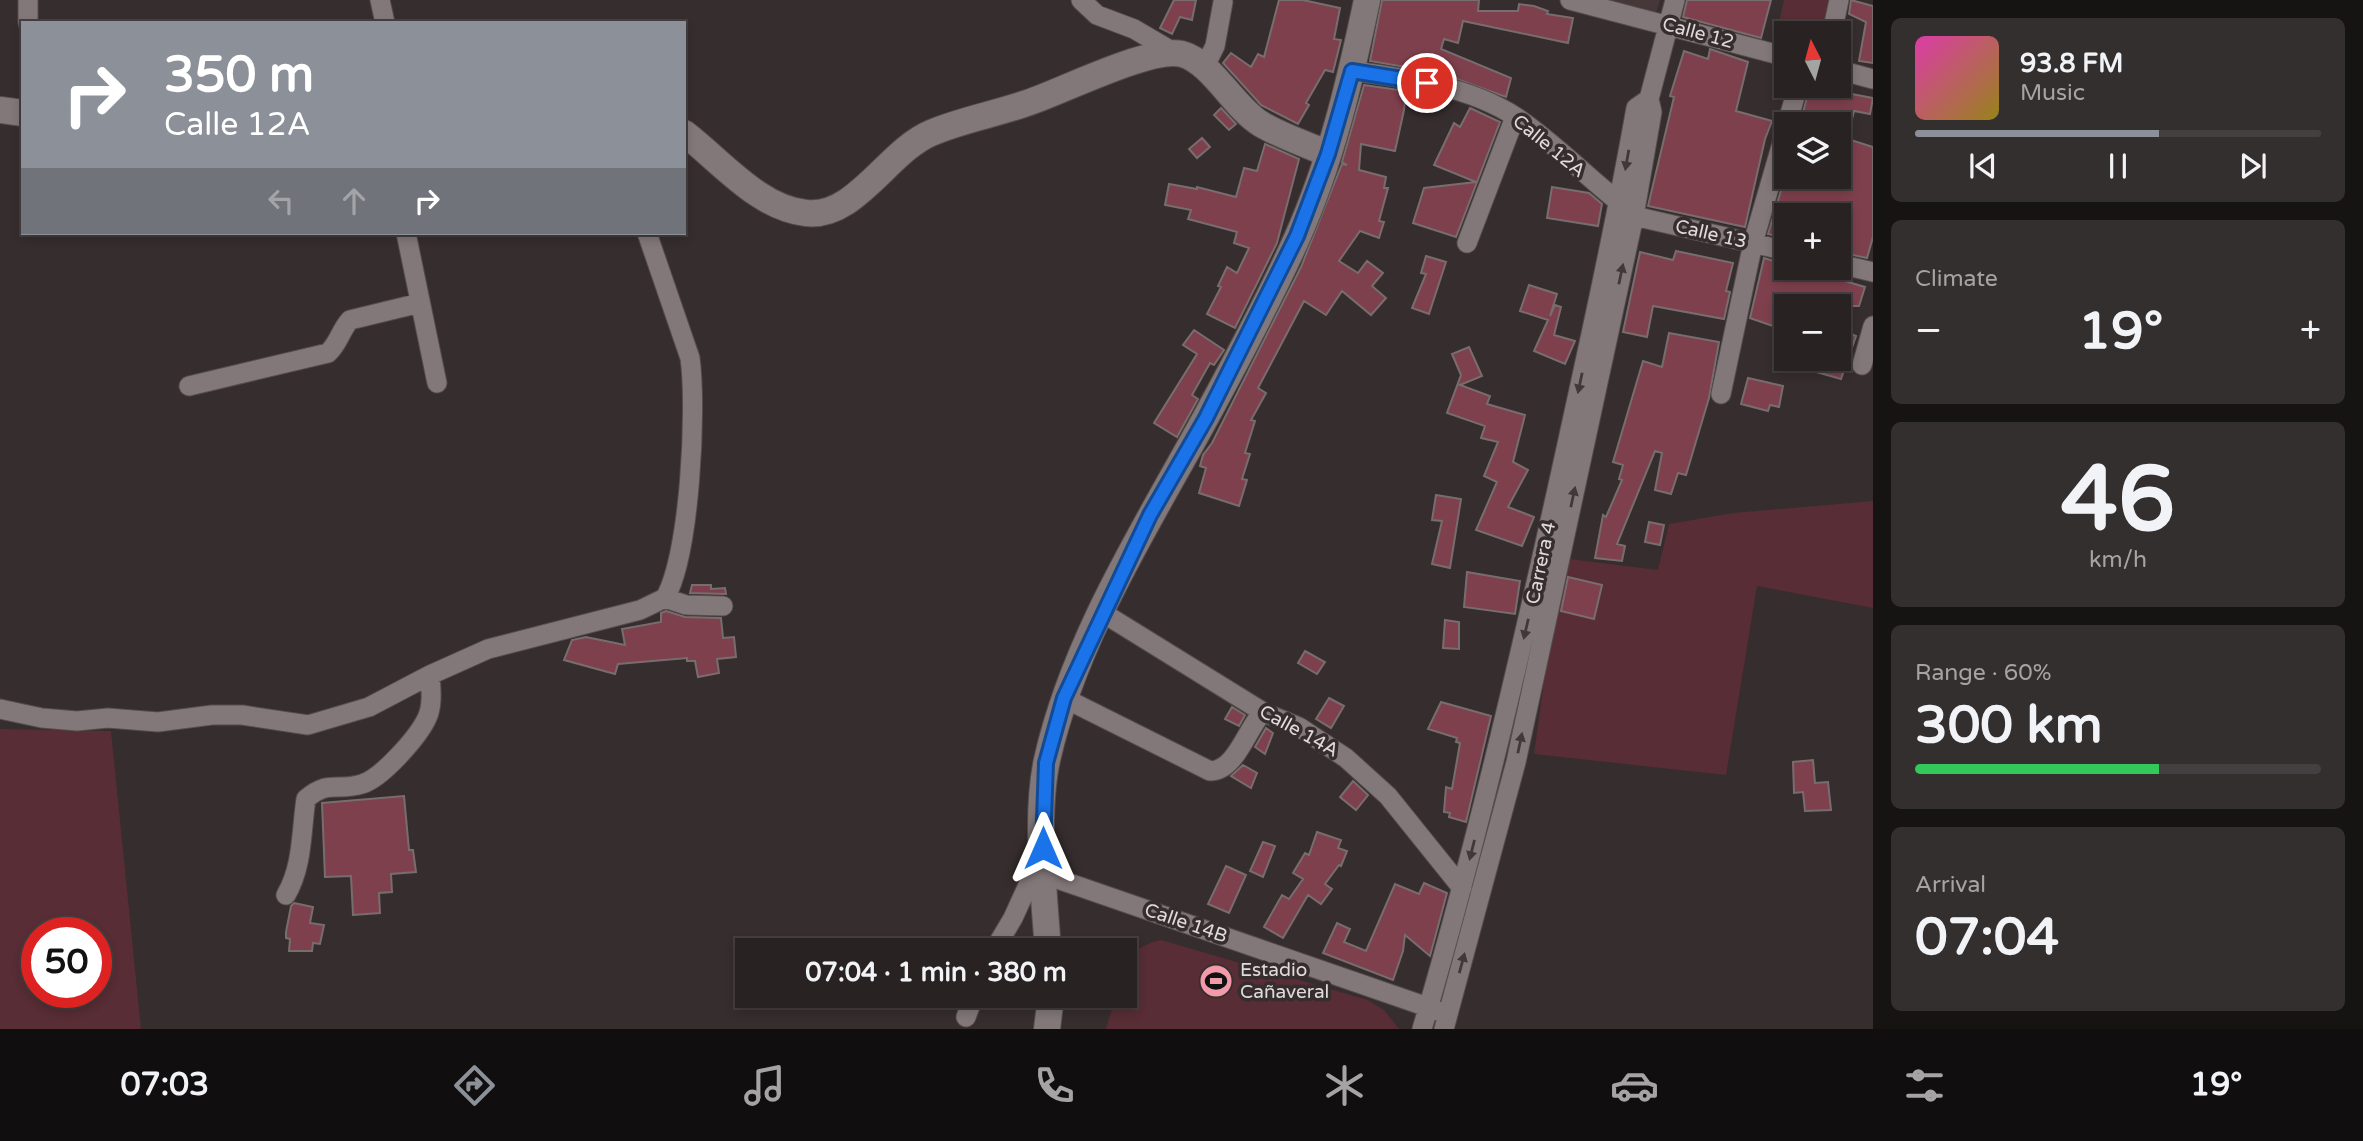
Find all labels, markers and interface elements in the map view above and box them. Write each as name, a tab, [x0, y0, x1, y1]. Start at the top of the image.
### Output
street label: Calle 12	[1660, 13, 1736, 53]
north arrow	[1774, 21, 1852, 98]
map controls	[1774, 21, 1851, 371]
text: 350 m	[164, 46, 314, 105]
text: 93.8 FM	[2020, 48, 2123, 79]
icon: right	[49, 49, 140, 140]
pin	[1397, 53, 1457, 113]
icon: arrive	[1408, 64, 1446, 102]
text: Music	[2020, 79, 2085, 107]
text: Calle 12A	[164, 106, 311, 144]
street label: Calle 12A	[1508, 110, 1590, 182]
button: layers	[1774, 112, 1851, 189]
icon: previous	[1964, 147, 2002, 185]
icon: pause	[2099, 147, 2137, 185]
icon: next	[2234, 147, 2272, 185]
one-way arrow	[1621, 150, 1632, 172]
icon: left	[262, 182, 300, 220]
icon: ahead	[335, 182, 373, 220]
icon: right	[408, 182, 446, 220]
button: +	[1774, 203, 1851, 280]
street label: Calle 13	[1673, 215, 1749, 253]
one-way arrow	[1616, 263, 1627, 285]
text: Climate	[1915, 265, 1998, 293]
button: −	[1774, 294, 1851, 371]
text: 19°	[2078, 300, 2163, 363]
text: −	[1915, 308, 1942, 354]
text: +	[2300, 308, 2321, 354]
one-way arrow	[1575, 372, 1586, 394]
text: 46	[2061, 445, 2175, 555]
one-way arrow	[1568, 486, 1579, 508]
street label: Carrera 4	[1522, 520, 1560, 606]
text: km/h	[2089, 546, 2147, 574]
one-way arrow	[1520, 618, 1531, 640]
text: Range · 60%	[1915, 659, 2051, 687]
text: 300 km	[1915, 694, 2103, 757]
street label: Calle 14A	[1256, 700, 1342, 762]
one-way arrow	[1515, 732, 1526, 754]
position arrow	[1006, 811, 1080, 885]
one-way arrow	[1466, 839, 1477, 861]
text: Arrival	[1915, 871, 1986, 899]
street label: Calle 14B	[1142, 899, 1230, 947]
text: 07:04	[1915, 906, 2059, 969]
speed limit sign: 50	[21, 917, 112, 1008]
one-way arrow	[1457, 952, 1468, 974]
text: 07:04 · 1 min · 380 m	[805, 957, 1067, 988]
place label: Estadio Cañaveral	[1240, 959, 1329, 1003]
sports icon: Estadio Cañaveral	[1197, 962, 1235, 1000]
icon: directions	[450, 1061, 499, 1110]
icon: music	[740, 1061, 789, 1110]
icon: phone	[1030, 1061, 1079, 1110]
icon: climate	[1320, 1061, 1369, 1110]
icon: car	[1610, 1061, 1659, 1110]
icon: filters	[1900, 1061, 1949, 1110]
text: 07:03	[120, 1066, 209, 1104]
text: 19°	[2190, 1066, 2242, 1104]

